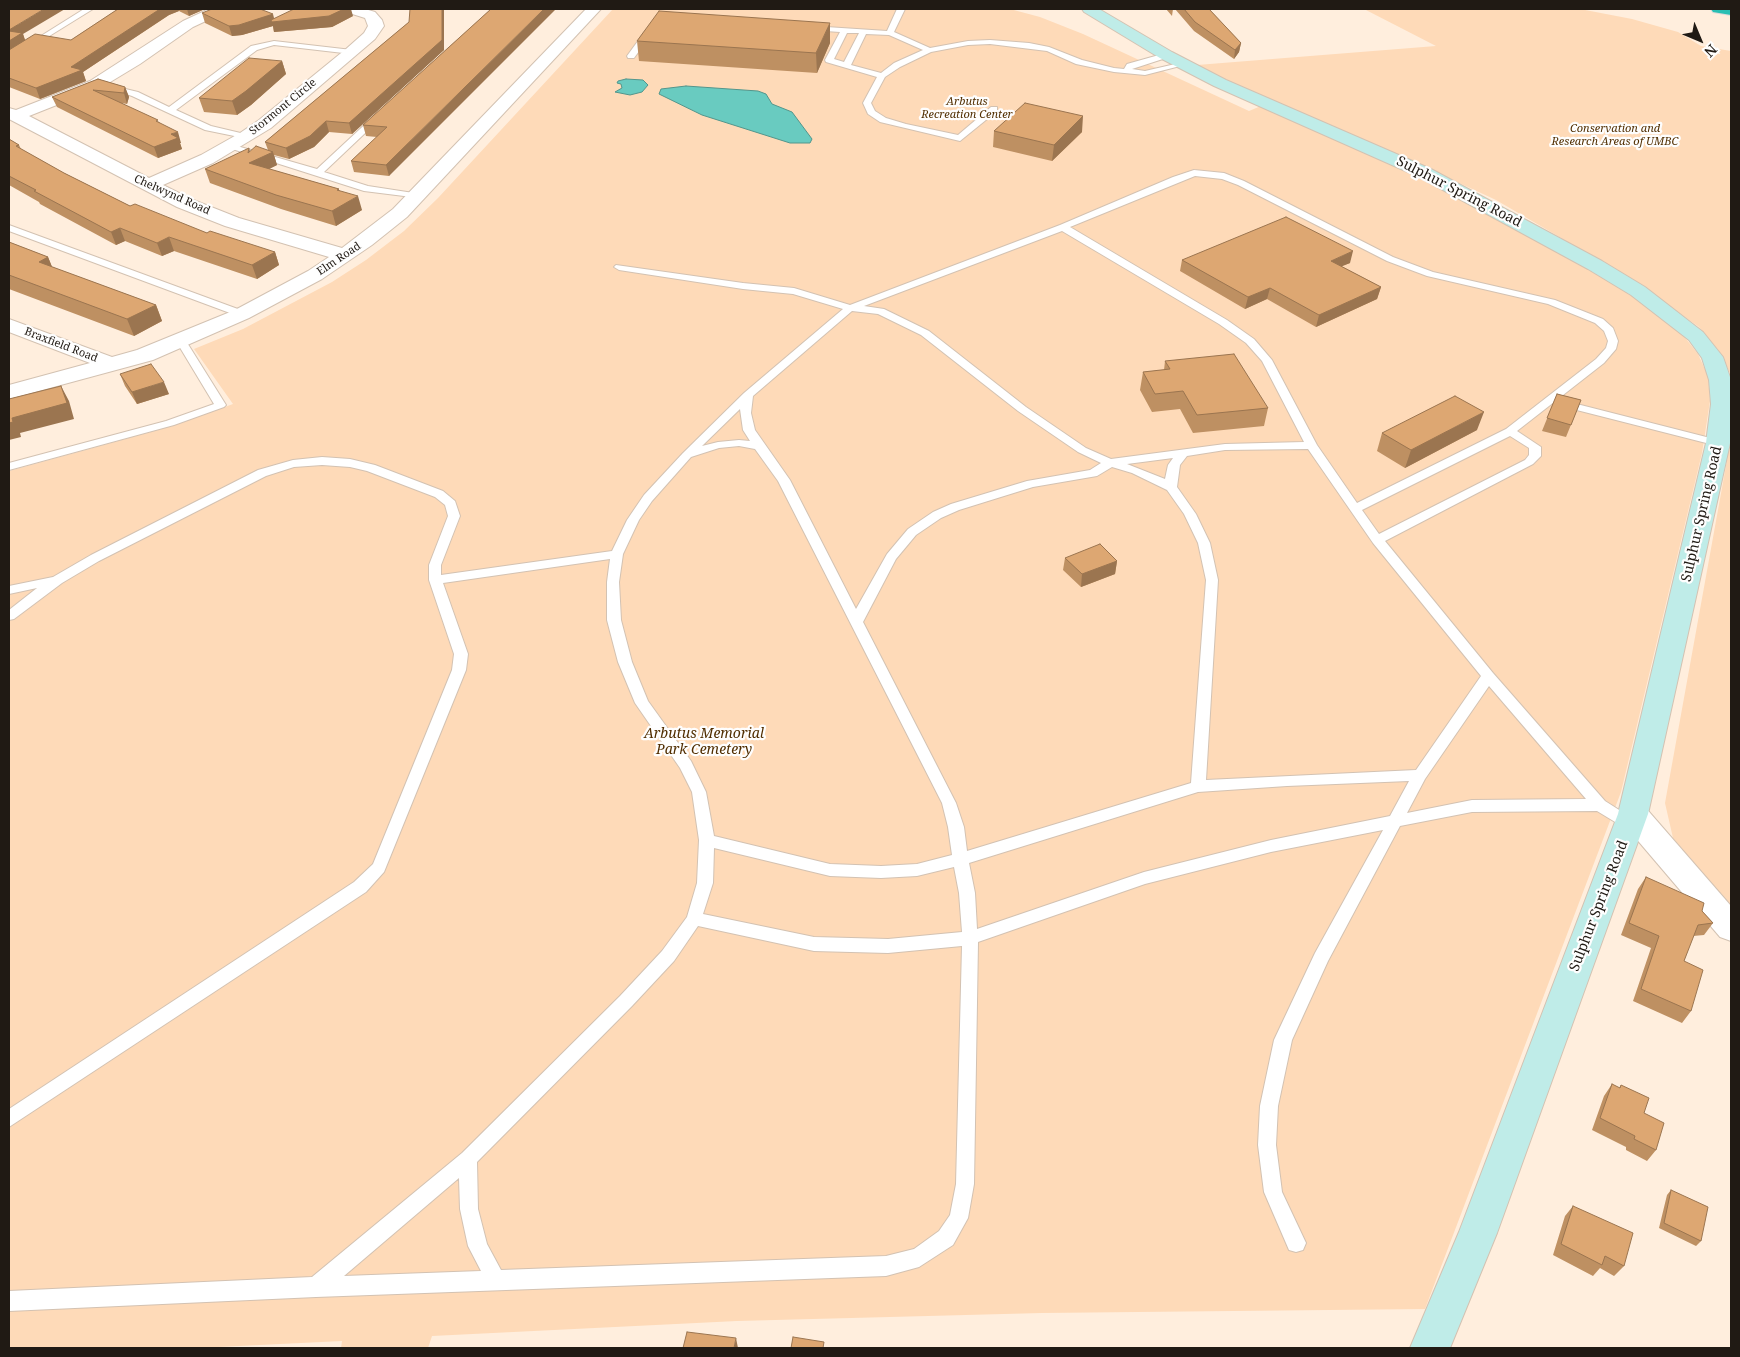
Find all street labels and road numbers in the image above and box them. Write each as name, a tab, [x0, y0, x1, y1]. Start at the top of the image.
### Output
street label: Stormont Circle	[247, 76, 319, 138]
street label: Sulphur Spring Road	[1393, 153, 1525, 231]
street label: Chelwynd Road	[132, 172, 212, 218]
street label: Elm Road	[315, 240, 363, 278]
street label: Braxfield Road	[22, 325, 100, 365]
street label: Sulphur Spring Road	[1678, 445, 1726, 583]
street label: Sulphur Spring Road	[1566, 838, 1632, 974]

